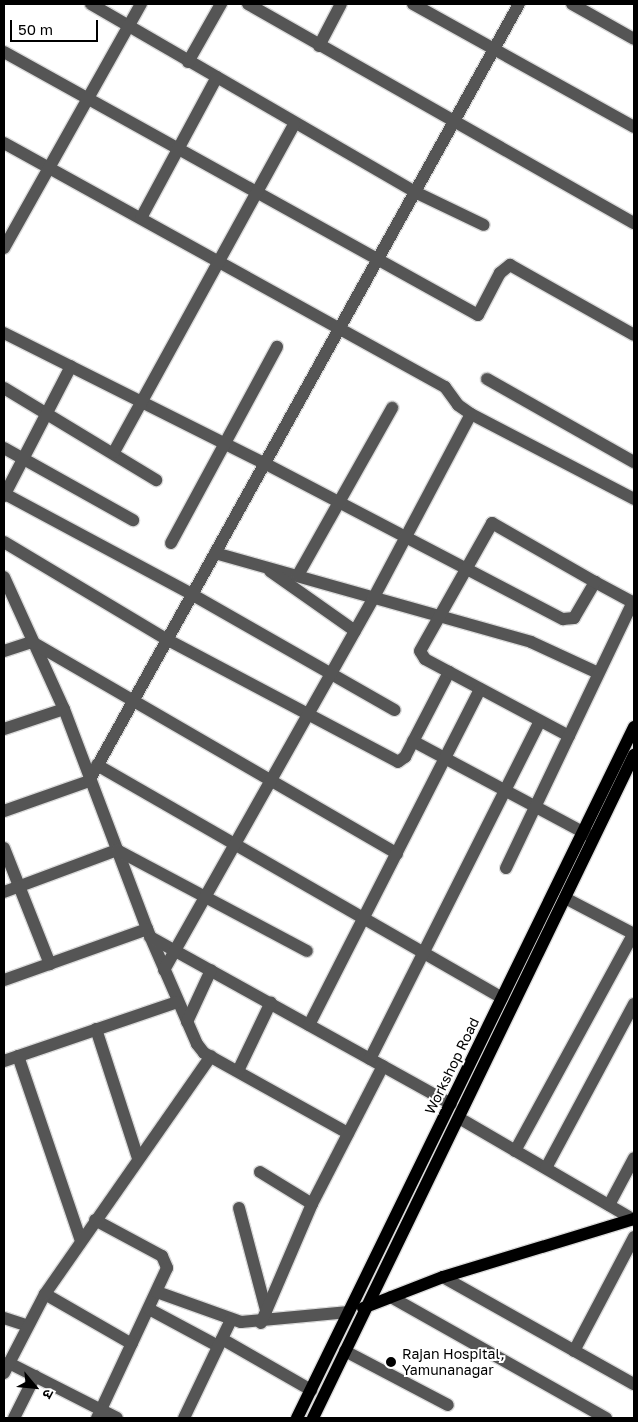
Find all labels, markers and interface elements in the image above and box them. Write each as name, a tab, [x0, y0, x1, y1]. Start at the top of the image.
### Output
scale bar	[12, 10, 100, 42]
text: 50 m	[18, 20, 53, 38]
street label: Workshop Road	[421, 1015, 483, 1117]
place label: Rajan Hospital, Yamunanagar	[402, 1346, 505, 1378]
marker: Rajan Hospital, Yamunanagar	[384, 1355, 398, 1369]
north arrow	[10, 1362, 60, 1412]
text: उ	[39, 1387, 58, 1402]

